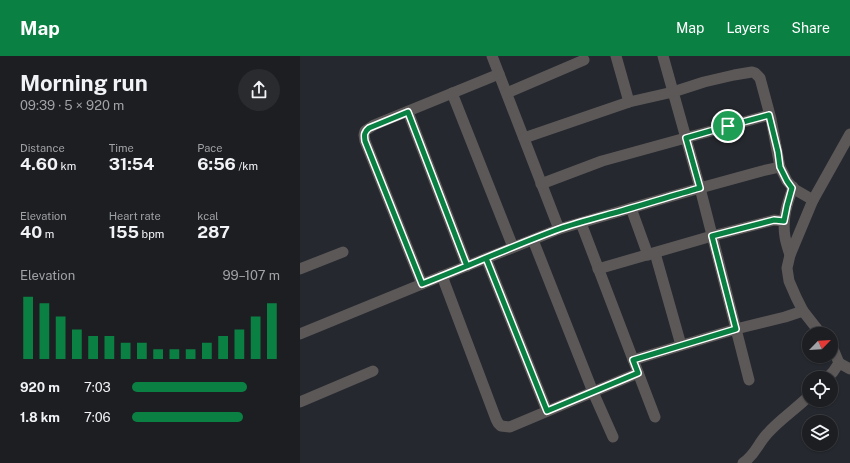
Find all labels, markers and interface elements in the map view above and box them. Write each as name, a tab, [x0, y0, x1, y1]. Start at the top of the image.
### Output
text: Map	[20, 17, 60, 39]
text: Map	[676, 20, 704, 36]
text: Layers	[726, 20, 770, 36]
text: Share	[792, 20, 830, 36]
button: share	[238, 69, 280, 111]
text: Morning run	[20, 70, 148, 96]
text: 09:39 · 5 × 920 m	[20, 98, 124, 113]
pin	[711, 109, 745, 143]
icon: arrive	[717, 115, 739, 137]
text: Distance	[20, 142, 65, 154]
text: Time	[109, 142, 134, 154]
text: Pace	[197, 142, 222, 154]
text: 4.60	[20, 154, 58, 174]
text: 31:54	[109, 154, 154, 174]
text: 6:56	[197, 154, 236, 174]
text: km	[58, 160, 76, 172]
text: /km	[236, 160, 258, 172]
text: Elevation	[20, 210, 67, 222]
text: Heart rate	[109, 210, 161, 222]
text: kcal	[197, 210, 219, 222]
text: 40	[20, 222, 42, 242]
text: 155	[109, 222, 139, 242]
text: 287	[197, 222, 230, 242]
text: m	[42, 228, 54, 240]
text: bpm	[139, 228, 164, 240]
text: Elevation	[20, 268, 75, 283]
text: 99–107 m	[222, 268, 280, 283]
north arrow	[802, 327, 838, 363]
map controls	[802, 327, 838, 451]
button: locate	[802, 371, 838, 407]
text: 920 m	[20, 380, 60, 395]
text: 7:03	[84, 380, 111, 395]
text: 1.8 km	[20, 410, 60, 425]
text: 7:06	[84, 410, 111, 425]
button: layers	[802, 415, 838, 451]

